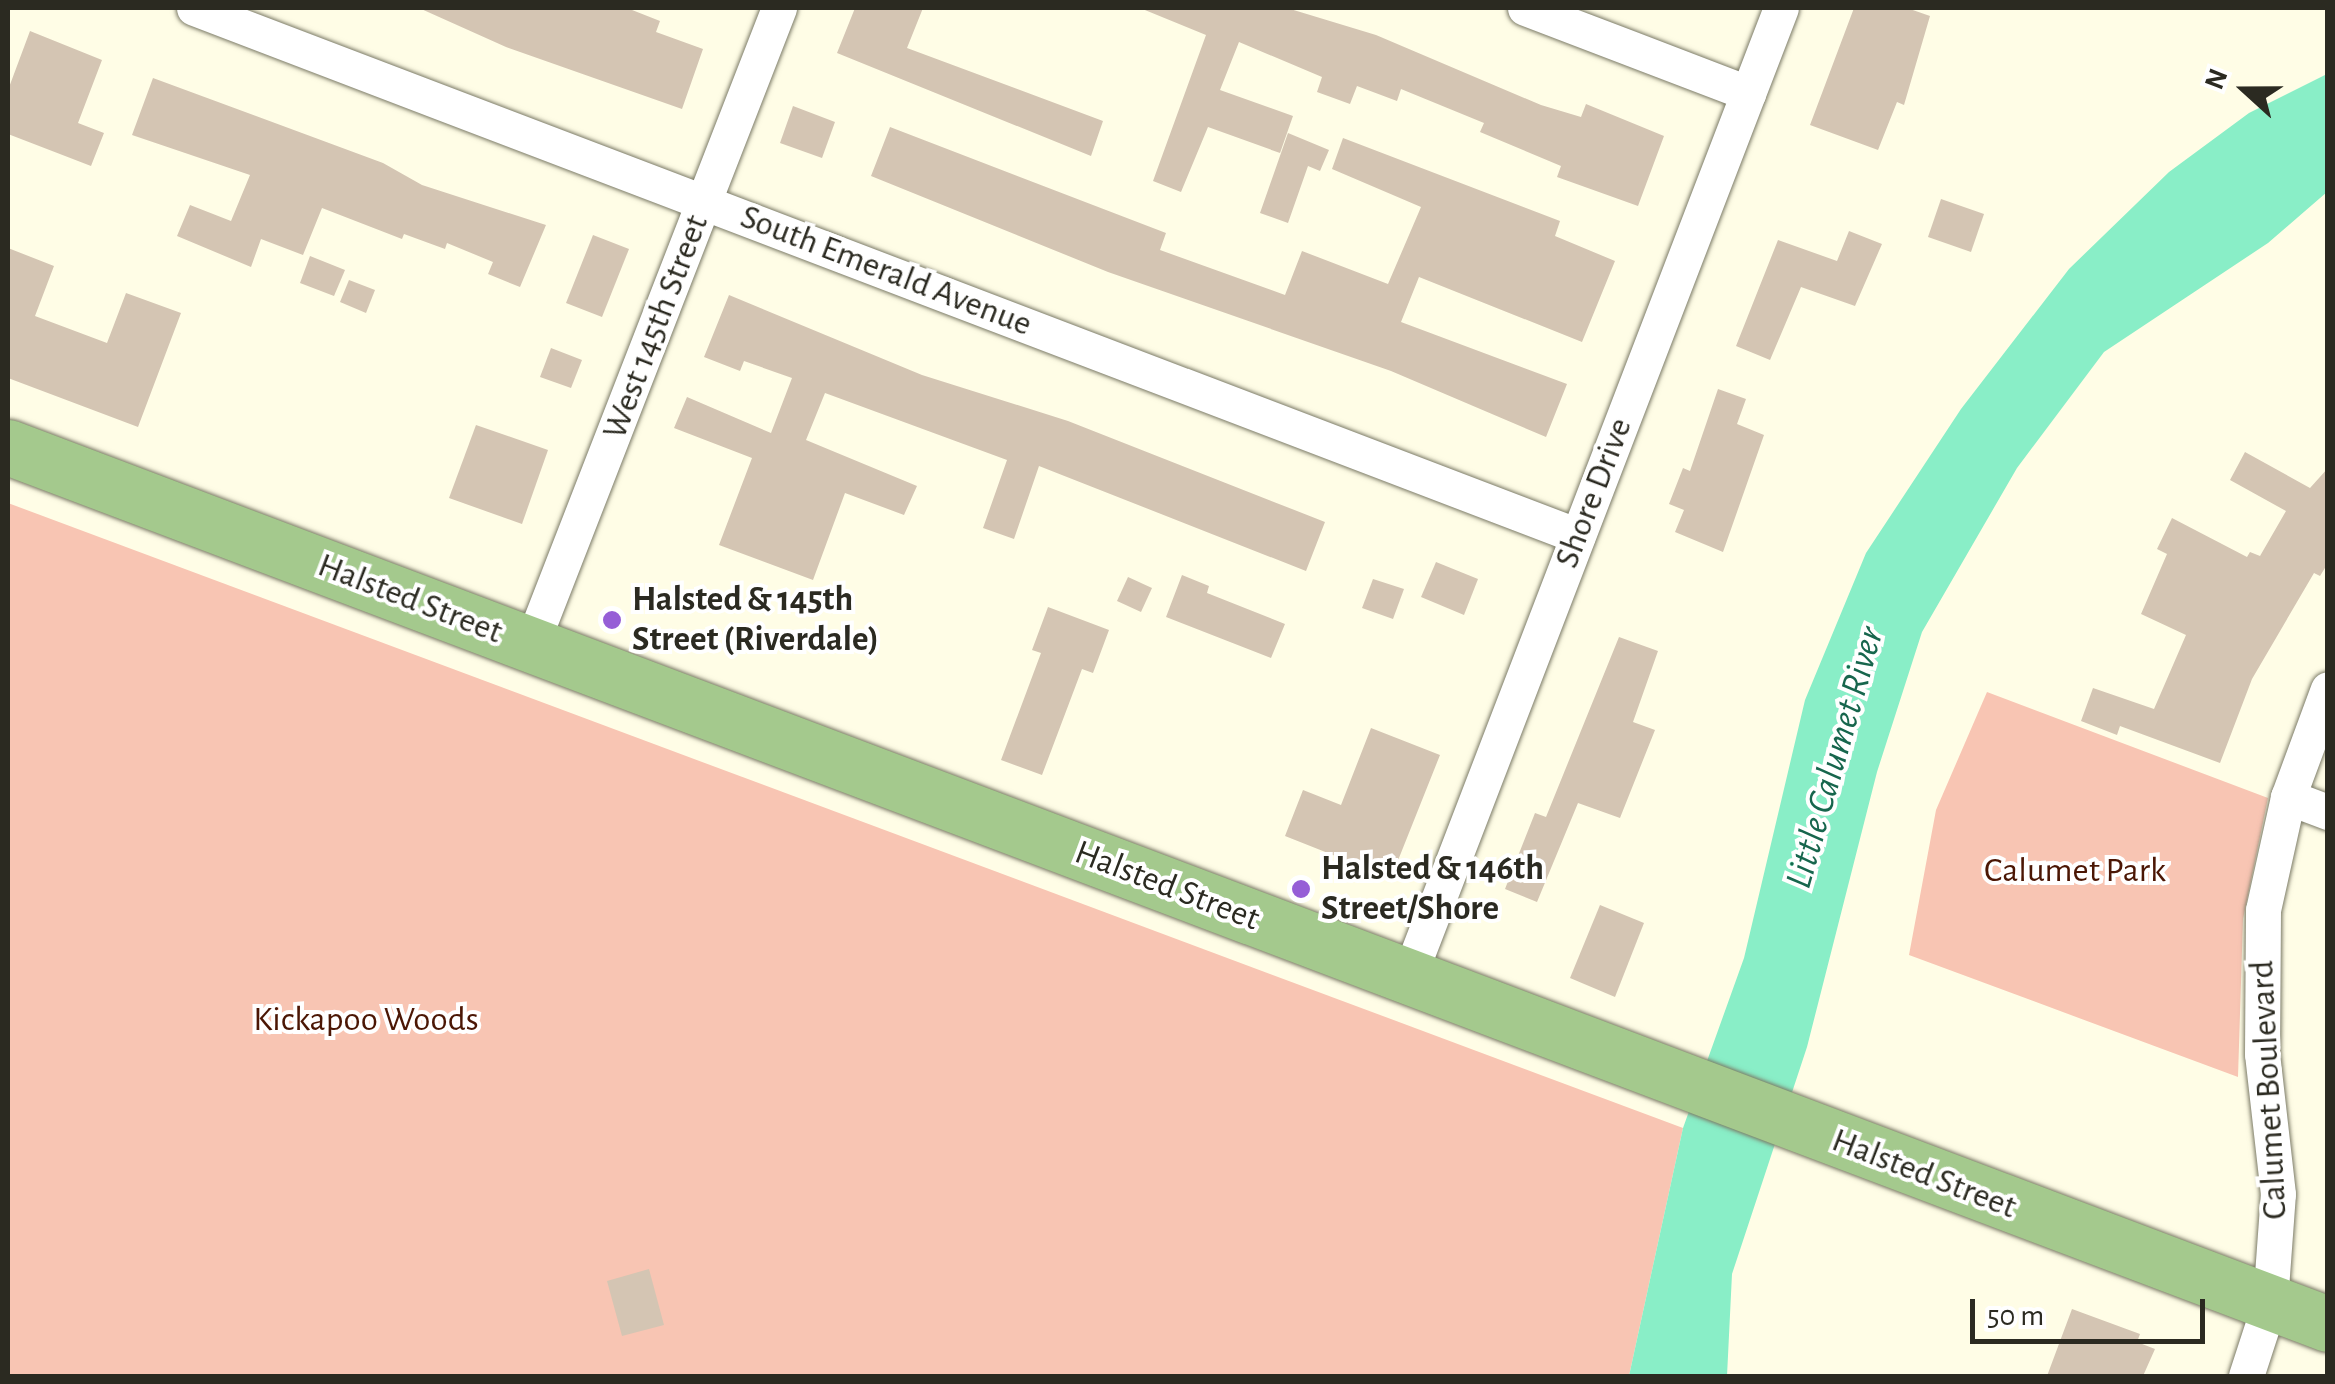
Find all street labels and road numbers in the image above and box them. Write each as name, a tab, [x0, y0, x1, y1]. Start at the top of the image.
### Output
street label: South Emerald Avenue	[735, 196, 1037, 346]
street label: West 145th Street	[594, 209, 718, 445]
street label: Shore Drive	[1546, 412, 1642, 574]
street label: Halsted Street	[312, 545, 508, 653]
street label: Halsted Street	[1069, 832, 1265, 940]
street label: Calumet Boulevard	[2241, 959, 2297, 1221]
street label: Halsted Street	[1826, 1120, 2022, 1228]

